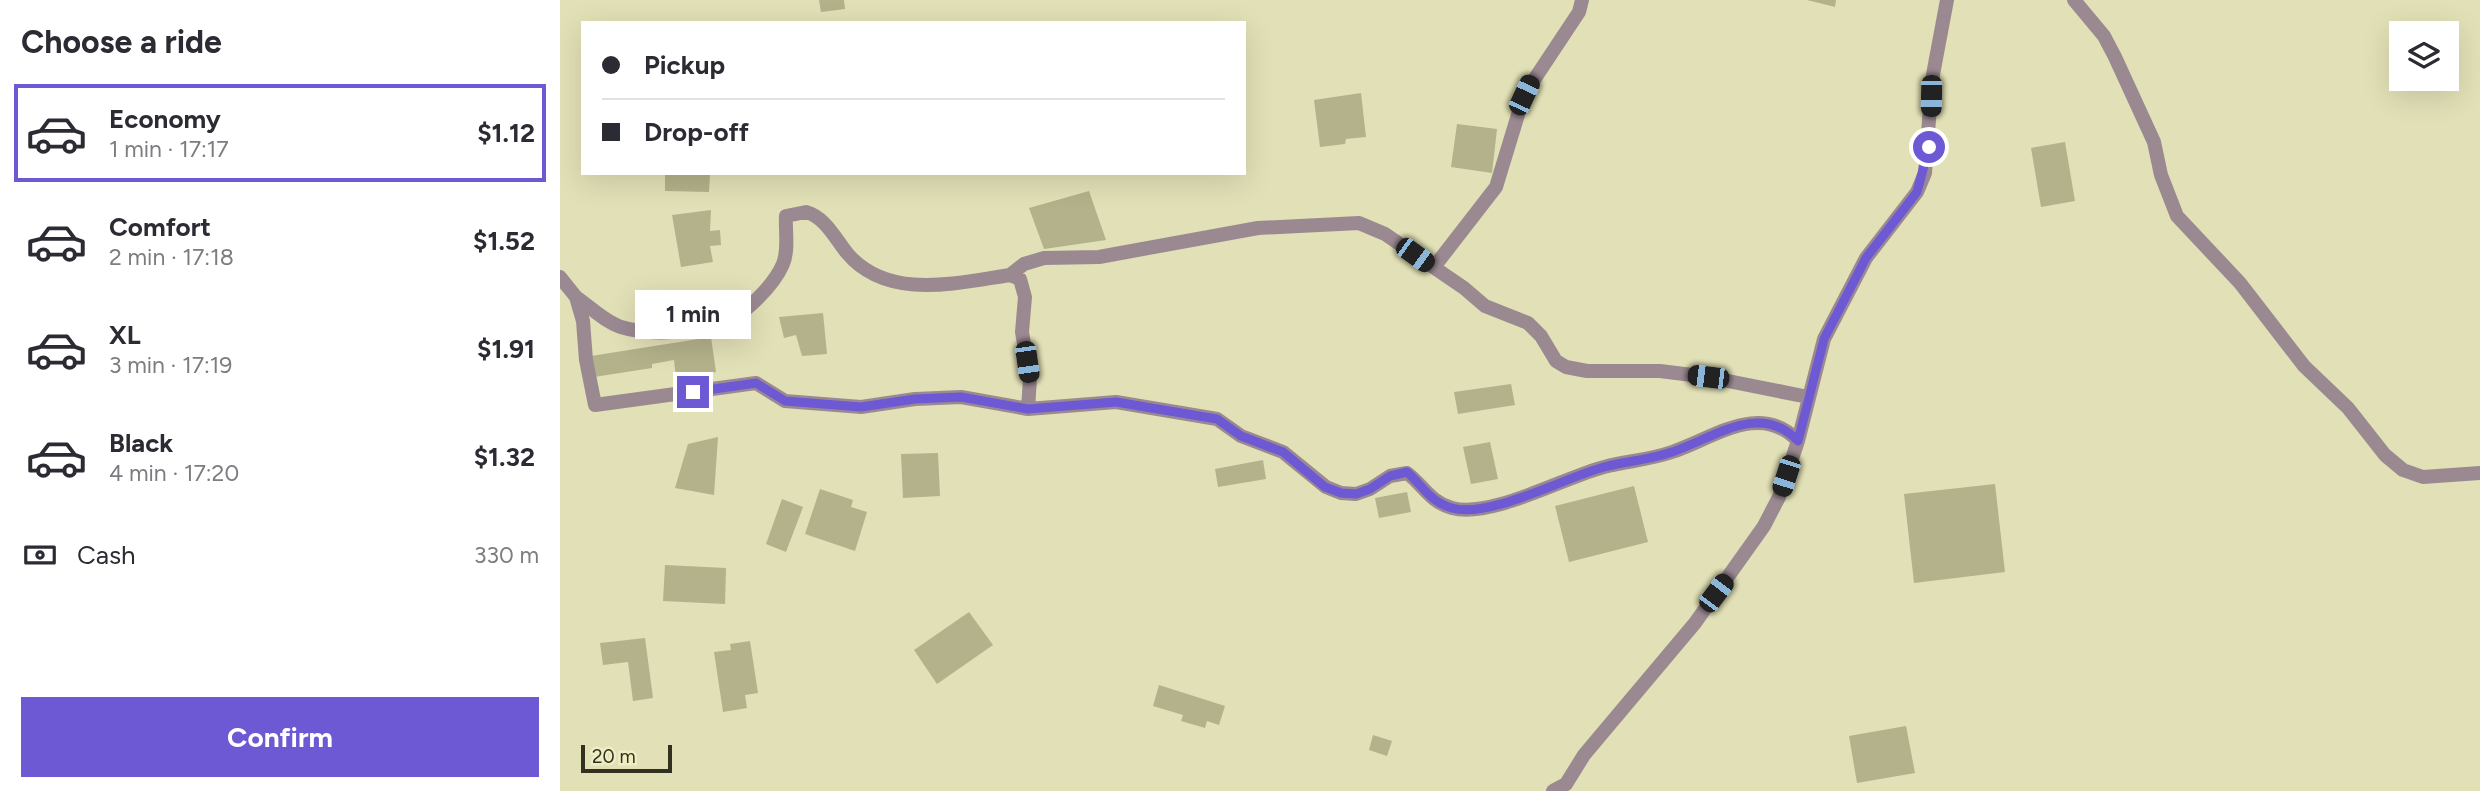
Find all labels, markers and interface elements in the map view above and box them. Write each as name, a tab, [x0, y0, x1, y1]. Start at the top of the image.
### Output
map controls	[2389, 21, 2459, 91]
button: layers	[2389, 21, 2459, 91]
text: Choose a ride	[21, 23, 222, 61]
text: Pickup	[644, 49, 725, 81]
car	[1506, 72, 1543, 118]
car	[1921, 75, 1942, 117]
icon: car	[25, 102, 88, 165]
text: Economy	[109, 103, 221, 135]
text: Drop-off	[644, 116, 749, 148]
text: $1.12	[477, 117, 535, 149]
route start	[1913, 131, 1945, 163]
text: 1 min · 17:17	[109, 135, 229, 163]
icon: car	[25, 210, 88, 273]
text: Comfort	[109, 211, 211, 243]
text: $1.52	[473, 225, 535, 257]
car	[1392, 234, 1439, 276]
text: 2 min · 17:18	[109, 243, 234, 271]
callout: 1 min	[635, 290, 751, 340]
text: 1 min	[666, 300, 720, 328]
icon: car	[25, 318, 88, 381]
text: XL	[109, 319, 141, 351]
text: $1.91	[477, 333, 535, 365]
car	[1014, 340, 1041, 384]
text: 3 min · 17:19	[109, 351, 232, 379]
car	[1686, 364, 1731, 390]
route end	[677, 376, 709, 408]
icon: car	[25, 426, 88, 489]
text: Black	[109, 427, 173, 459]
text: $1.32	[474, 441, 535, 473]
car	[1770, 453, 1803, 499]
text: 4 min · 17:20	[109, 459, 239, 487]
icon: cash	[21, 536, 59, 574]
text: Cash	[77, 539, 136, 571]
text: 330 m	[474, 541, 539, 569]
car	[1695, 570, 1738, 616]
button: Confirm	[21, 697, 539, 777]
scale bar	[581, 742, 672, 774]
text: 20 m	[592, 745, 636, 768]

